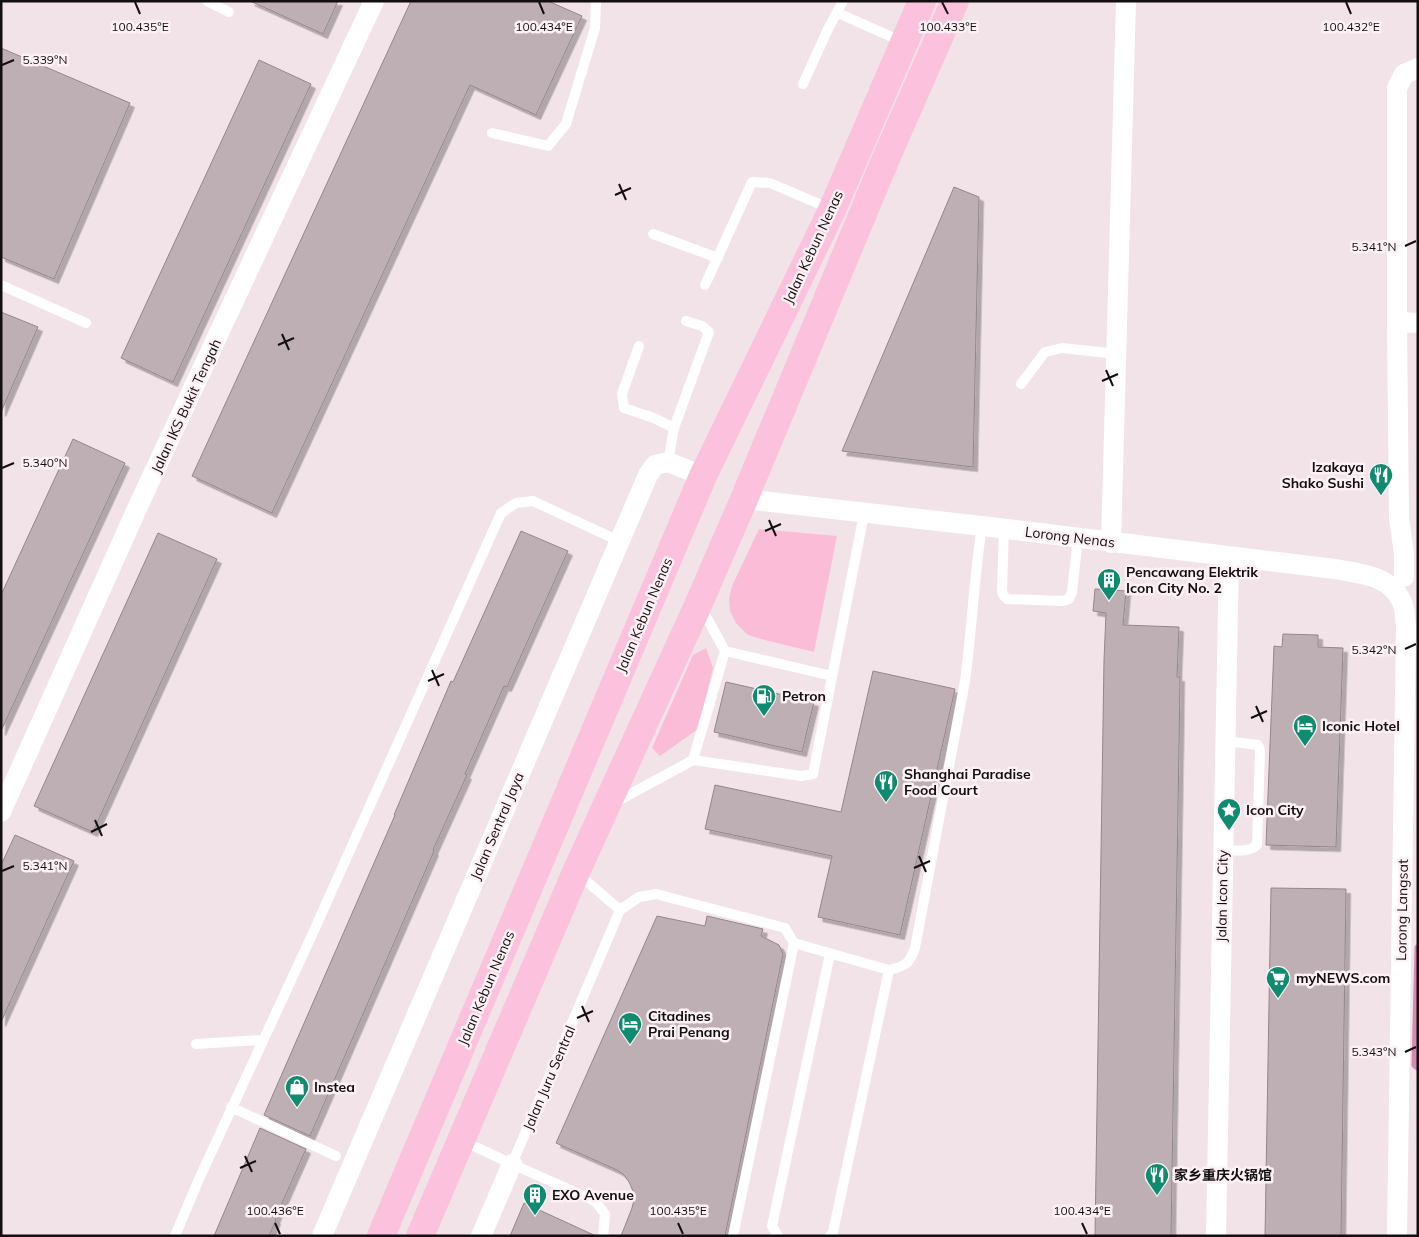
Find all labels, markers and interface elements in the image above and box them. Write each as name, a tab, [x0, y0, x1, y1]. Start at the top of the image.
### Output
text: 100.435°E	[111, 19, 169, 34]
text: 100.434°E	[515, 19, 573, 34]
text: 100.433°E	[919, 19, 977, 34]
text: 100.432°E	[1322, 19, 1380, 34]
text: 5.339°N	[23, 52, 67, 67]
street label: Jalan Kebun Nenas	[779, 187, 847, 306]
text: 5.341°N	[1352, 239, 1396, 254]
street label: Jalan IKS Bukit Tengah	[147, 336, 225, 476]
text: 5.340°N	[23, 455, 67, 470]
place label: Izakaya Shako Sushi	[1282, 458, 1364, 492]
restaurant icon: Izakaya Shako Sushi	[1368, 462, 1394, 496]
street label: Lorong Nenas	[1024, 523, 1116, 551]
street label: Jalan Kebun Nenas	[612, 555, 676, 675]
place label: Pencawang Elektrik Icon City No. 2	[1126, 563, 1258, 597]
building icon: Pencawang Elektrik Icon City No. 2	[1096, 567, 1122, 601]
text: 5.342°N	[1352, 642, 1396, 657]
fuel station icon: Petron	[751, 683, 777, 717]
place label: Petron	[782, 687, 826, 705]
hotel icon: Iconic Hotel	[1292, 713, 1318, 747]
place label: Iconic Hotel	[1322, 717, 1400, 735]
place label: Shanghai Paradise Food Court	[904, 765, 1031, 799]
restaurant icon: Shanghai Paradise Food Court	[873, 769, 899, 803]
street label: Jalan Sentral Jaya	[466, 770, 528, 882]
place icon: Icon City	[1216, 797, 1242, 831]
place label: Icon City	[1246, 801, 1304, 819]
street label: Jalan Icon City	[1212, 849, 1232, 942]
text: 5.341°N	[23, 858, 67, 873]
street label: Lorong Langsat	[1392, 859, 1412, 961]
street label: Jalan Kebun Nenas	[454, 928, 518, 1048]
supermarket icon: myNEWS.com	[1265, 965, 1291, 999]
place label: myNEWS.com	[1296, 969, 1390, 987]
place label: Citadines Prai Penang	[648, 1007, 730, 1041]
hotel icon: Citadines Prai Penang	[617, 1011, 643, 1045]
street label: Jalan Juru Sentral	[519, 1023, 579, 1133]
text: 5.343°N	[1352, 1044, 1396, 1059]
shop icon: Instea	[284, 1074, 310, 1108]
place label: Instea	[314, 1078, 355, 1096]
restaurant icon: 家乡重庆火锅馆	[1144, 1162, 1170, 1196]
place label: 家乡重庆火锅馆	[1174, 1166, 1272, 1184]
building icon: EXO Avenue	[522, 1182, 548, 1216]
place label: EXO Avenue	[552, 1186, 634, 1204]
text: 100.436°E	[246, 1203, 304, 1218]
text: 100.435°E	[649, 1203, 707, 1218]
text: 100.434°E	[1053, 1203, 1111, 1218]

